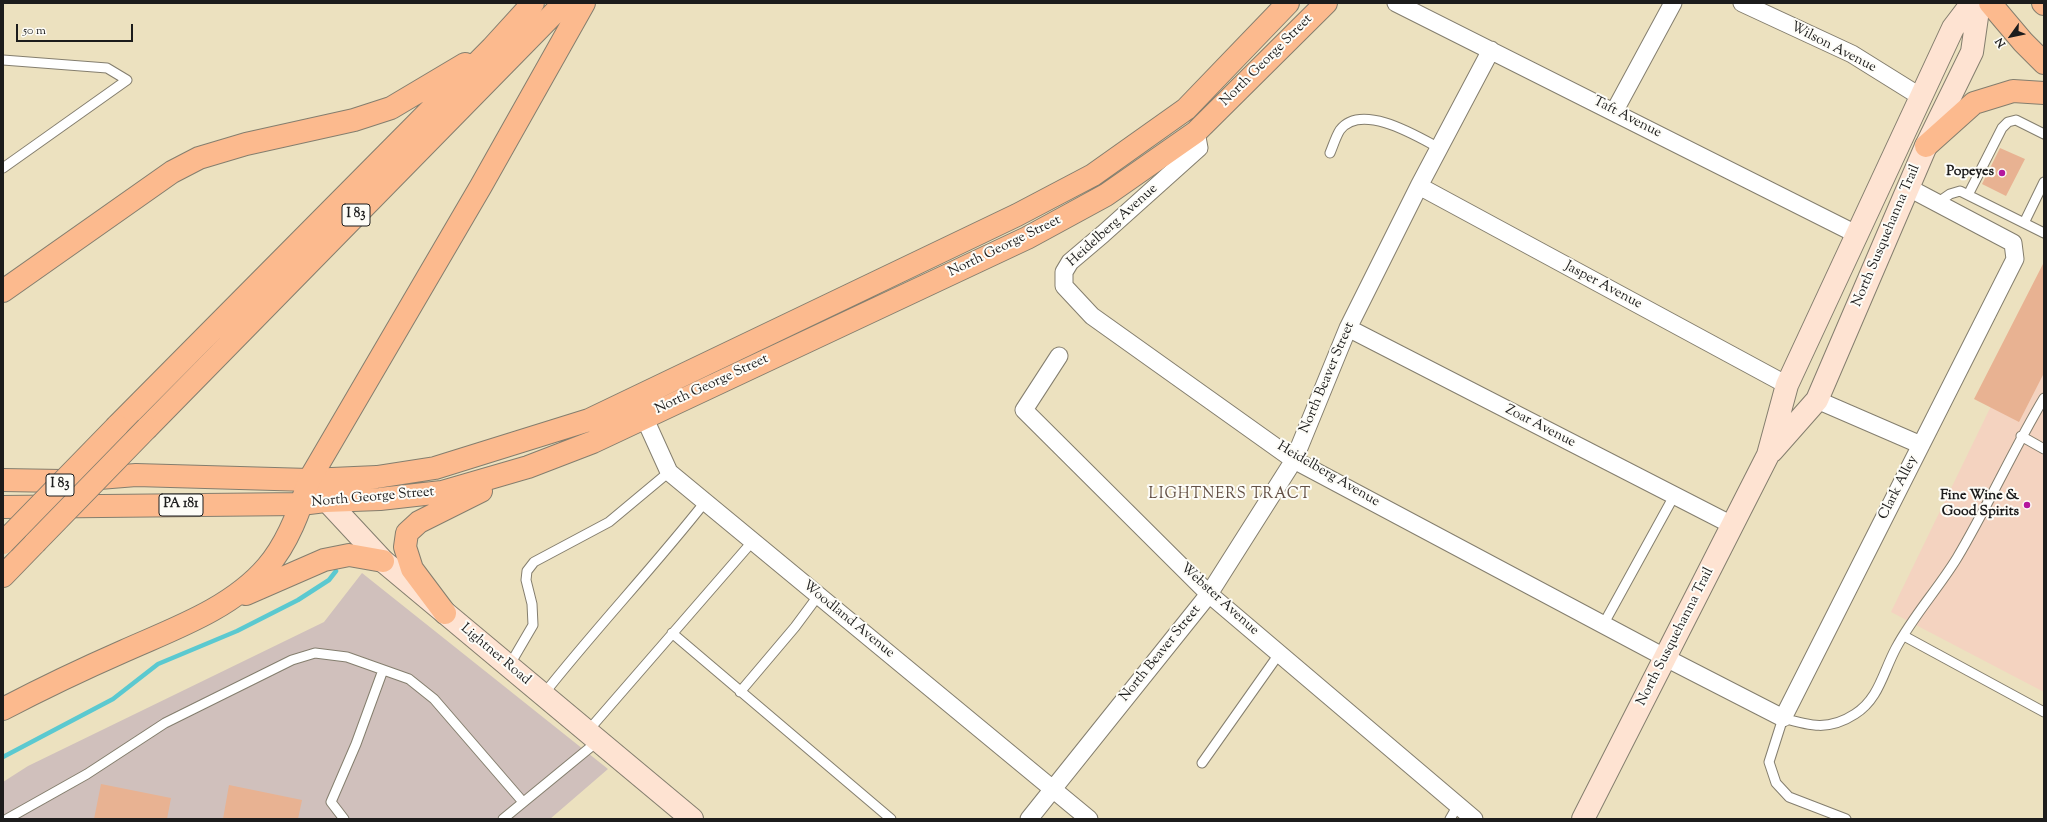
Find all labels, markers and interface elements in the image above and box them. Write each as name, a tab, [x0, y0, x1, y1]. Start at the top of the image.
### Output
street label: North George Street	[1218, 12, 1316, 110]
scale bar	[18, 16, 135, 42]
north arrow	[1991, 16, 2031, 56]
street label: Wilson Avenue	[1787, 19, 1879, 77]
text: 50 m	[23, 22, 46, 40]
text: N	[1992, 34, 2010, 51]
street label: Taft Avenue	[1590, 94, 1664, 142]
street label: North Susquehanna Trail	[1849, 162, 1925, 310]
place label: Popeyes	[1946, 165, 1994, 181]
marker: Popeyes	[1997, 168, 2007, 178]
street label: Heidelberg Avenue	[1064, 181, 1162, 271]
road number: I 83	[342, 204, 370, 226]
street label: North George Street	[946, 212, 1064, 282]
street label: Jasper Avenue	[1561, 259, 1645, 313]
street label: North Beaver Street	[1297, 320, 1359, 436]
street label: North George Street	[653, 351, 771, 419]
street label: Zoar Avenue	[1502, 402, 1578, 452]
street label: Heidelberg Avenue	[1274, 439, 1382, 511]
street label: Clark Alley	[1876, 453, 1922, 523]
road number: I 83	[46, 474, 74, 496]
street label: North George Street	[311, 484, 435, 512]
district label: LIGHTNERS TRACT	[1149, 486, 1311, 504]
place label: Fine Wine & Good Spirits	[1940, 489, 2019, 522]
road number: PA 181	[159, 494, 203, 516]
marker: Fine Wine & Good Spirits	[2022, 500, 2032, 510]
street label: Webster Avenue	[1176, 560, 1262, 640]
street label: North Susquehanna Trail	[1634, 565, 1718, 709]
street label: Woodland Avenue	[799, 578, 897, 662]
street label: North Beaver Street	[1117, 602, 1205, 706]
street label: Lightner Road	[457, 621, 533, 689]

